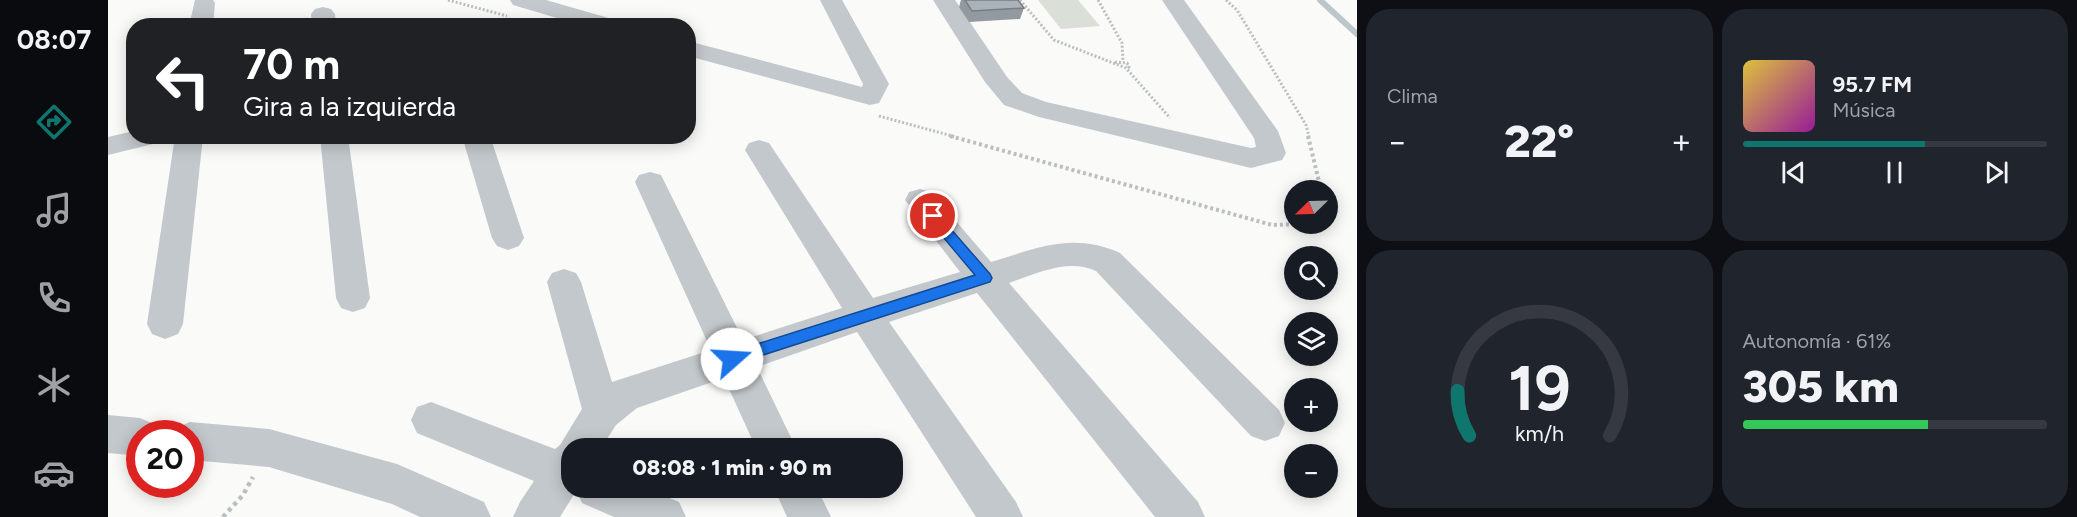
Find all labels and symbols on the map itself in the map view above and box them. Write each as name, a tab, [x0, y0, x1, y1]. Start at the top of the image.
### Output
north arrow	[1284, 180, 1338, 234]
pin	[907, 190, 958, 241]
position arrow	[700, 327, 764, 391]
speed limit sign: 20	[126, 420, 204, 498]

